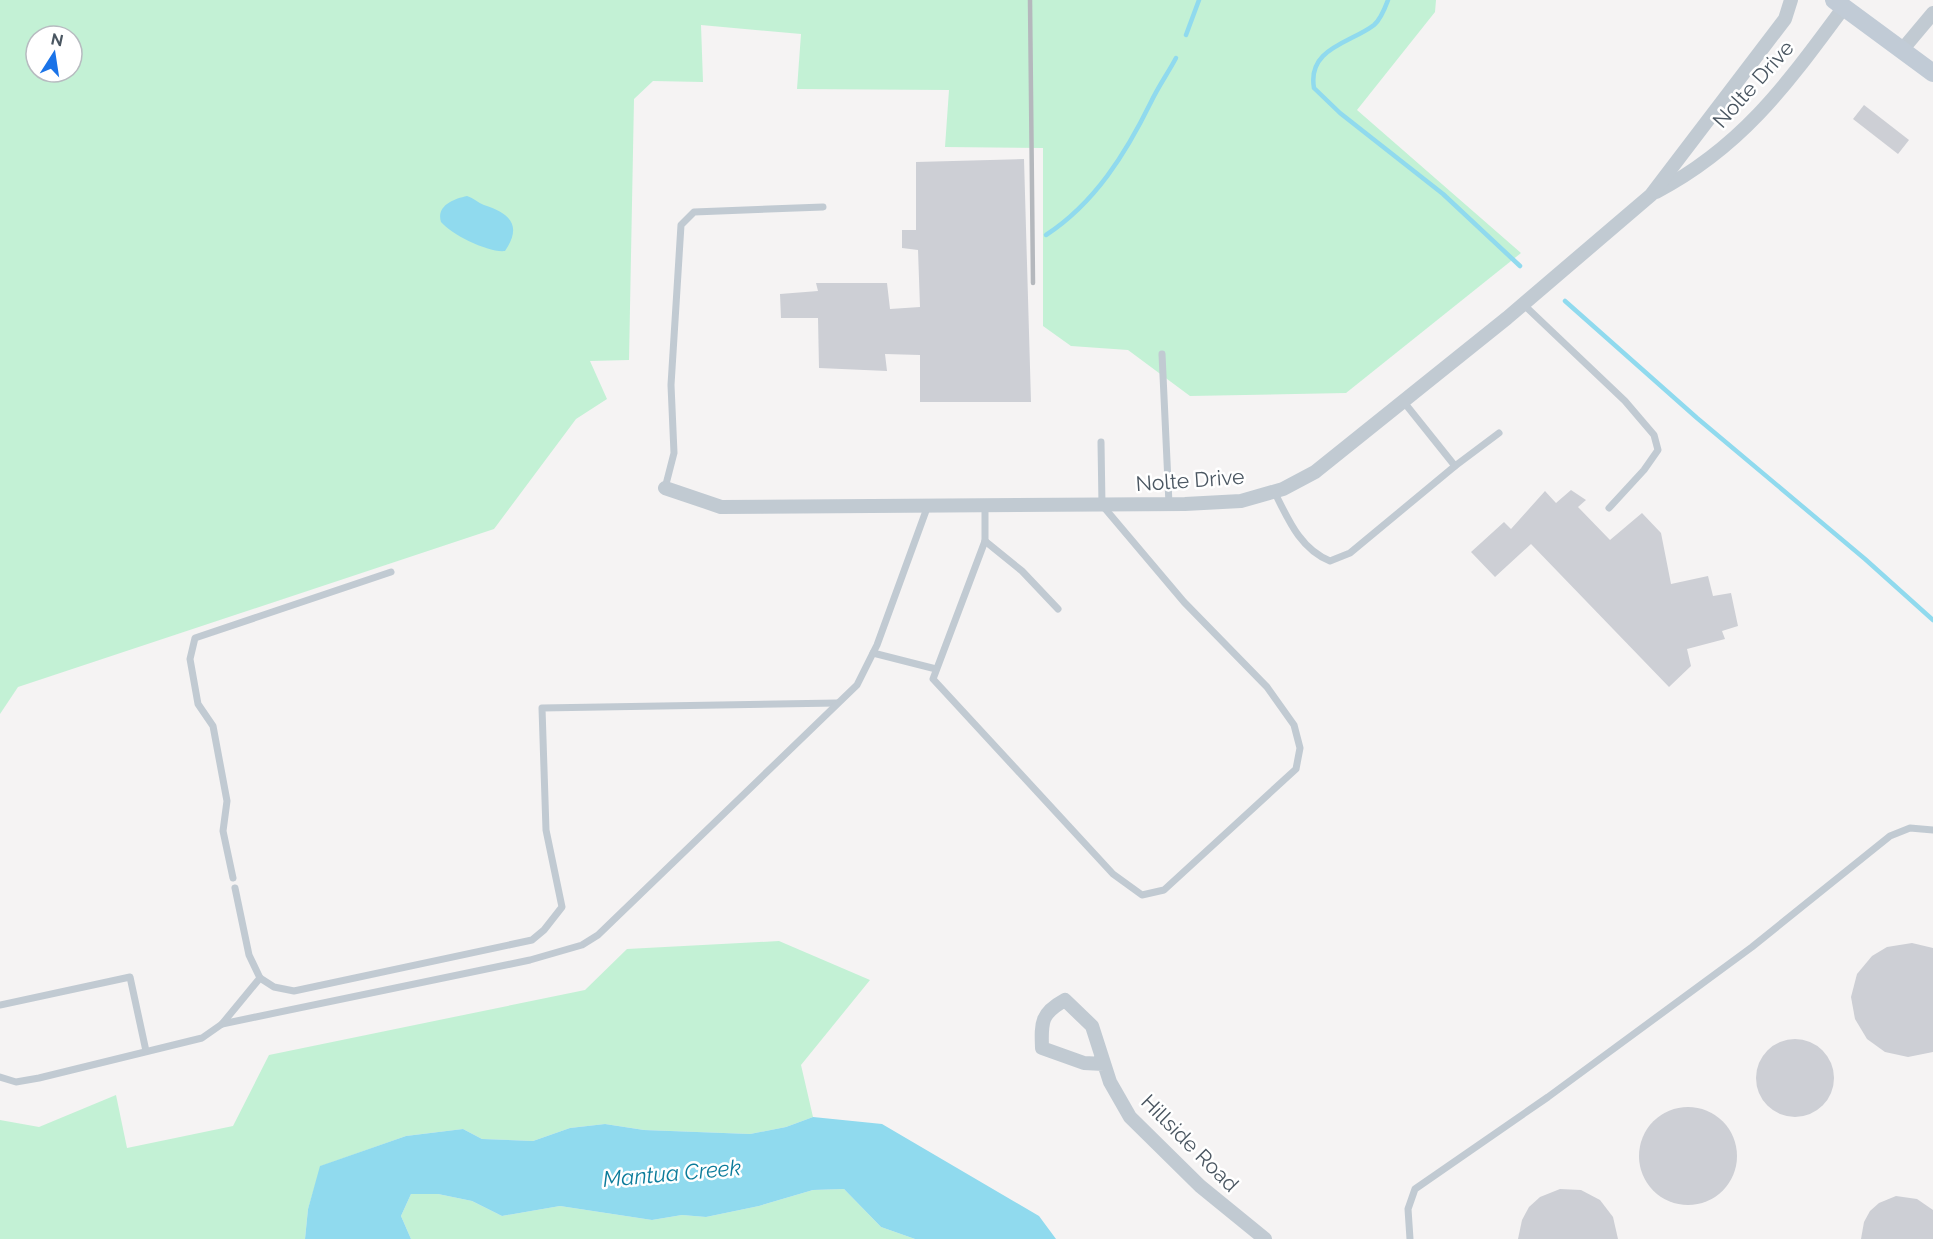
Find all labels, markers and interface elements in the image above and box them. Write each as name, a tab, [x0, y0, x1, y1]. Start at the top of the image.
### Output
north arrow	[24, 24, 84, 84]
text: N	[49, 29, 65, 50]
street label: Nolte Drive	[1707, 35, 1799, 133]
street label: Nolte Drive	[1135, 464, 1245, 496]
street label: Hillside Road	[1136, 1089, 1244, 1197]
water label: Mantua Creek	[602, 1154, 742, 1192]

